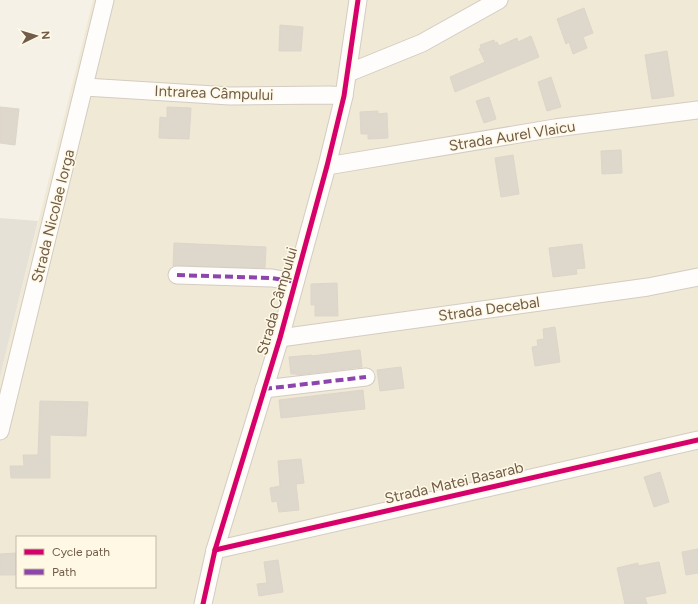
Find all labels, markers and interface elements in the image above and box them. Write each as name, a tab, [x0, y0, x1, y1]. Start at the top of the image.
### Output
north arrow	[16, 16, 56, 56]
text: N	[39, 30, 52, 40]
street label: Intrarea Câmpului	[154, 82, 274, 104]
street label: Strada Aurel Vlaicu	[447, 117, 577, 155]
street label: Strada Nicolae Iorga	[28, 147, 78, 285]
street label: Strada Câmpului	[253, 245, 301, 357]
street label: Strada Decebal	[437, 293, 541, 325]
street label: Strada Matei Basarab	[383, 458, 525, 508]
legend	[16, 536, 156, 588]
text: Cycle path	[52, 545, 110, 559]
text: Path	[52, 565, 76, 579]

